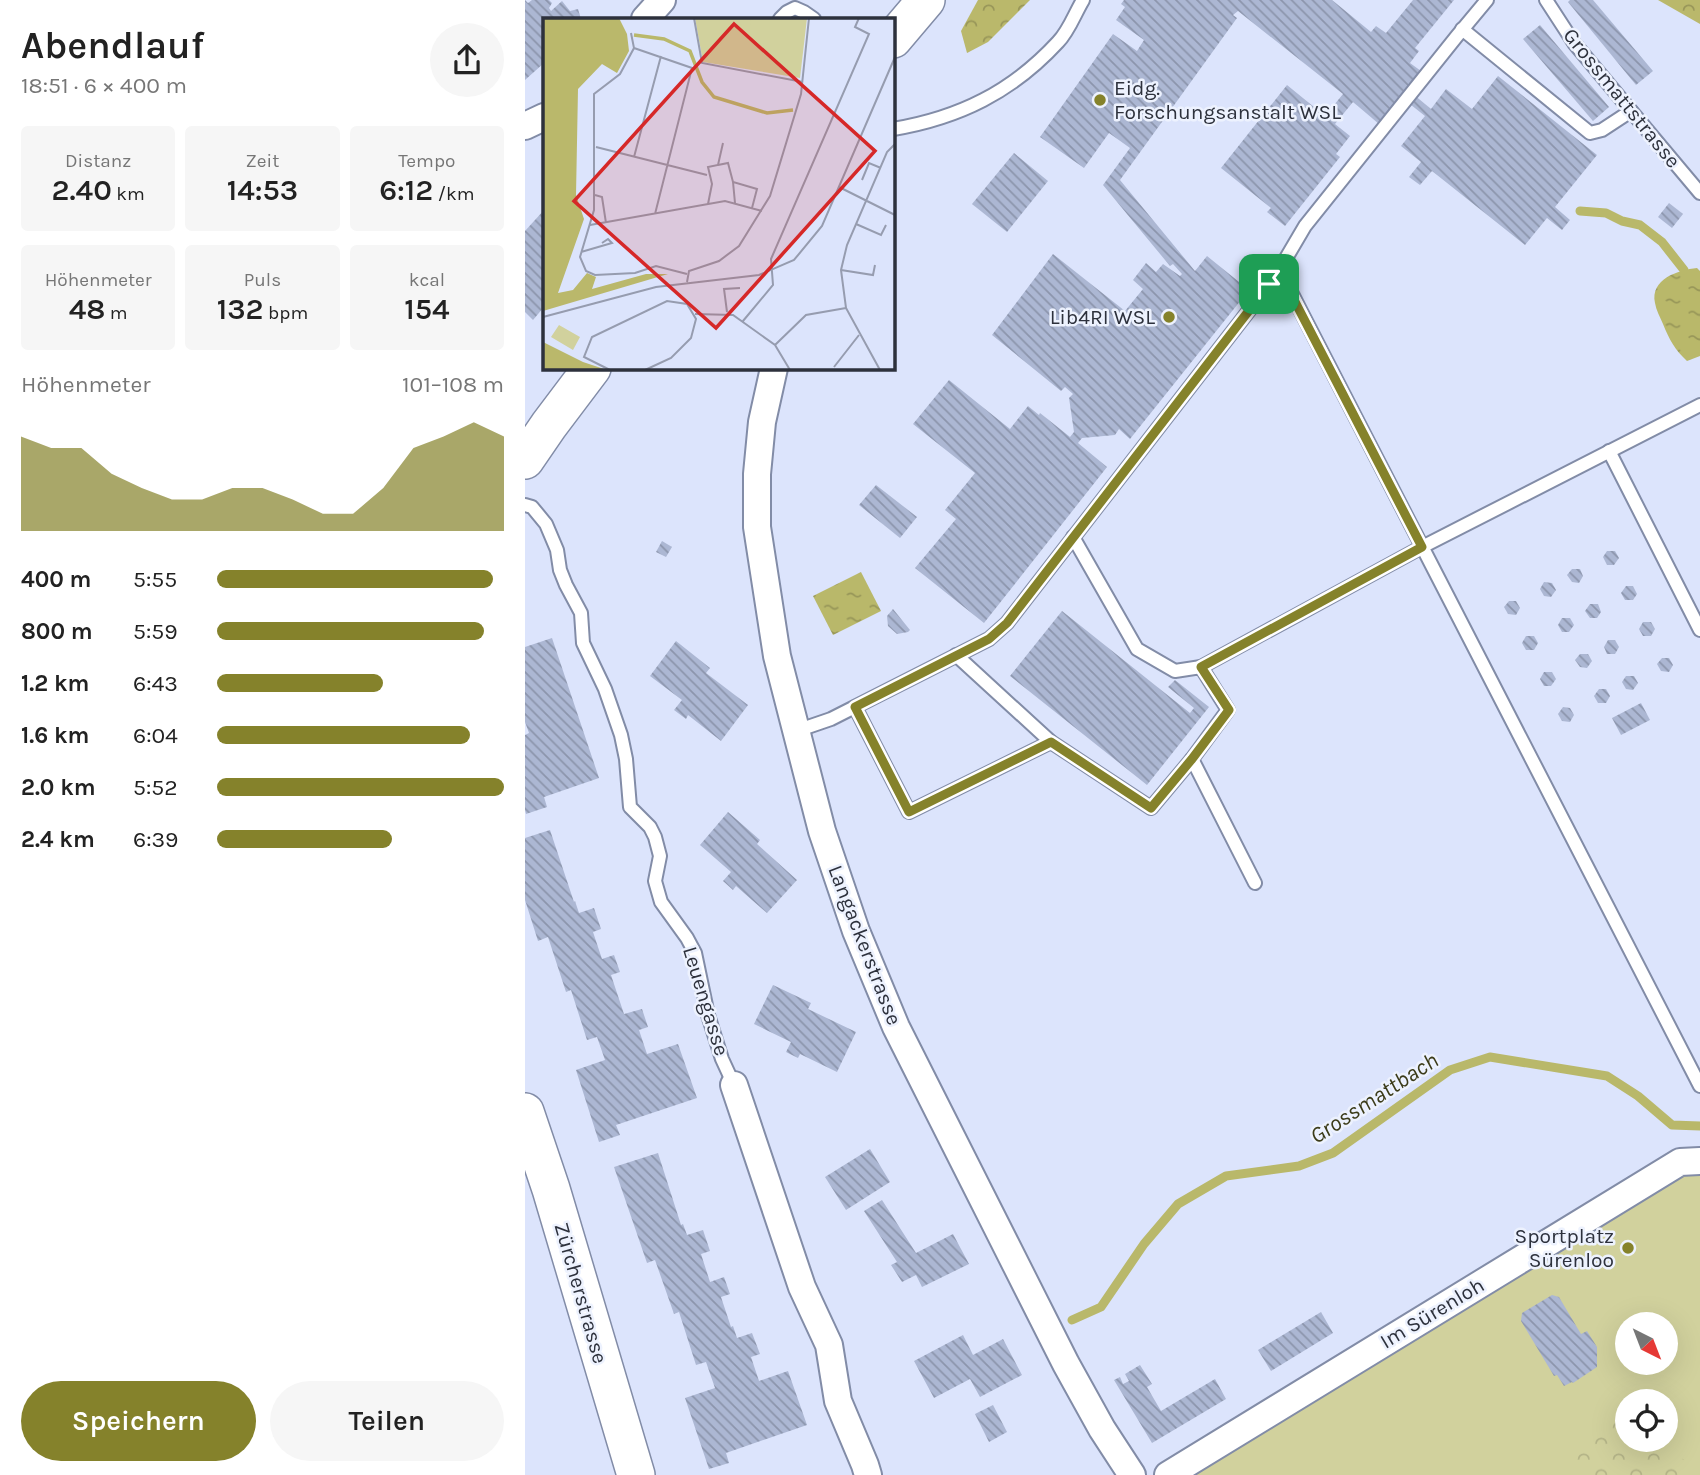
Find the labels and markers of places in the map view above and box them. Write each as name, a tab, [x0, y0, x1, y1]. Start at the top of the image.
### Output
place label: Eidg. Forschungsanstalt WSL	[1114, 76, 1341, 124]
marker: Eidg. Forschungsanstalt WSL	[1092, 92, 1108, 108]
pin	[1239, 254, 1299, 314]
place label: Lib4RI WSL	[1050, 305, 1155, 329]
marker: Lib4RI WSL	[1161, 309, 1177, 325]
place label: Sportplatz Sürenloo	[1514, 1224, 1614, 1272]
marker: Sportplatz Sürenloo	[1620, 1240, 1636, 1256]

